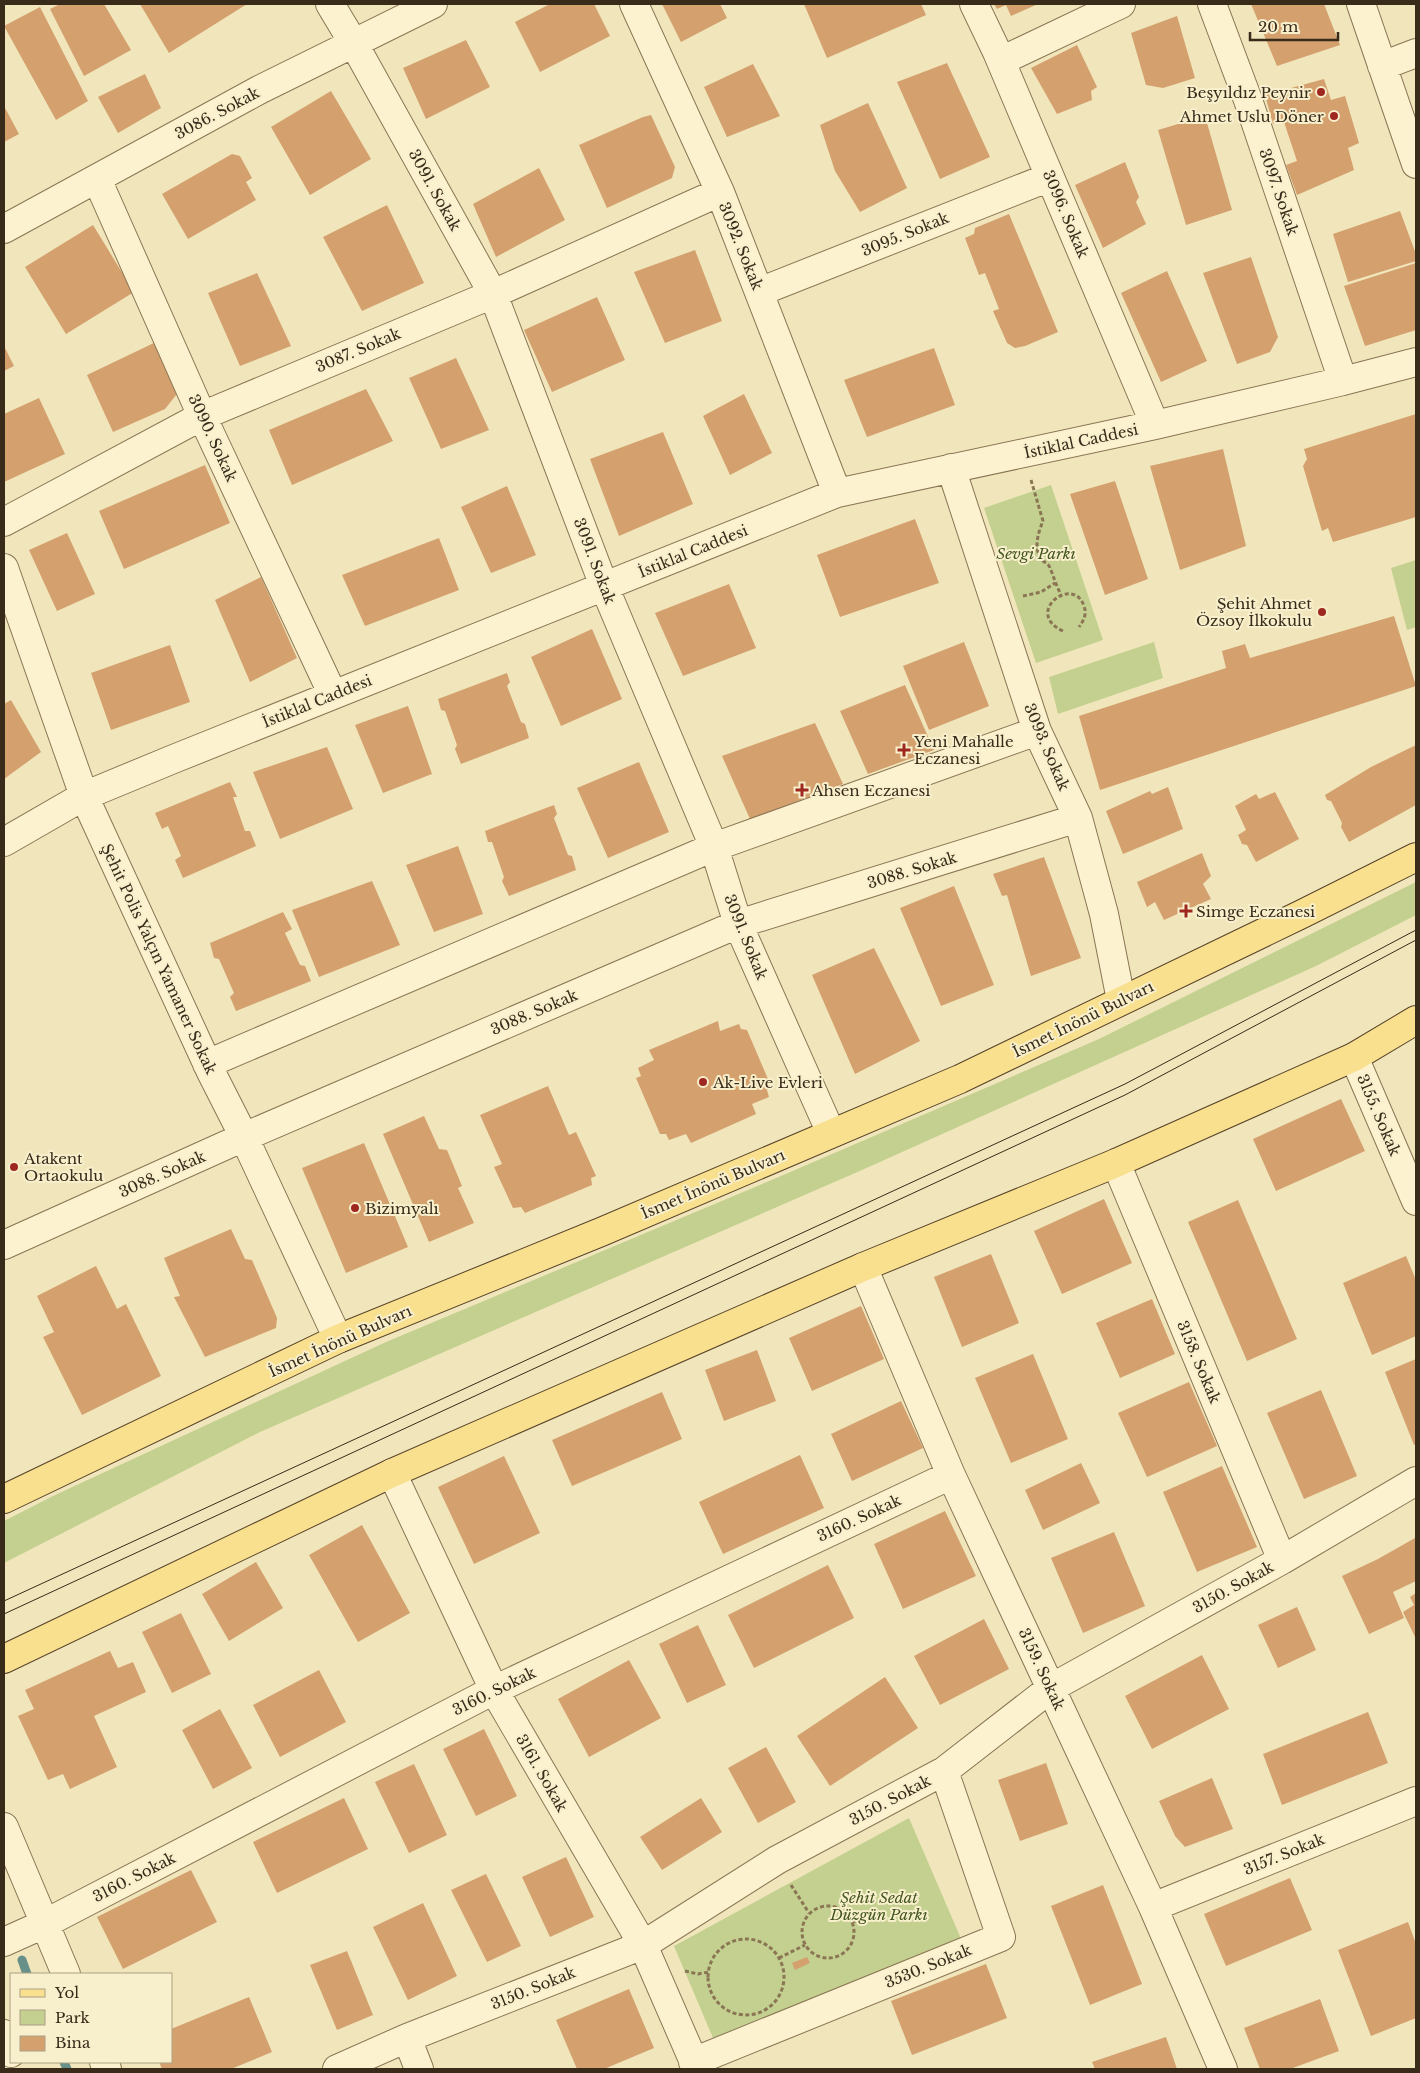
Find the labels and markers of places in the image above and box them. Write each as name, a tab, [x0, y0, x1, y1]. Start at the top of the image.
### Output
place label: Beşyıldız Peynir	[1186, 83, 1312, 102]
marker: Beşyıldız Peynir	[1315, 86, 1327, 98]
place label: Ahmet Uslu Döner	[1179, 107, 1325, 126]
marker: Ahmet Uslu Döner	[1328, 110, 1340, 122]
place label: Şehit Ahmet Özsoy İlkokulu	[1196, 594, 1312, 630]
marker: Şehit Ahmet Özsoy İlkokulu	[1316, 606, 1328, 618]
place label: Yeni Mahalle Eczanesi	[913, 732, 1014, 768]
marker: Yeni Mahalle Eczanesi	[898, 744, 910, 756]
place label: Ahsen Eczanesi	[811, 781, 930, 800]
marker: Ahsen Eczanesi	[796, 784, 808, 796]
place label: Simge Eczanesi	[1196, 902, 1315, 921]
marker: Simge Eczanesi	[1180, 905, 1192, 917]
place label: Ak-Live Evleri	[712, 1073, 823, 1092]
marker: Ak-Live Evleri	[697, 1076, 709, 1088]
place label: Atakent Ortaokulu	[23, 1149, 103, 1185]
marker: Atakent Ortaokulu	[8, 1161, 20, 1173]
place label: Bizimyalı	[365, 1199, 439, 1218]
marker: Bizimyalı	[349, 1202, 361, 1214]

